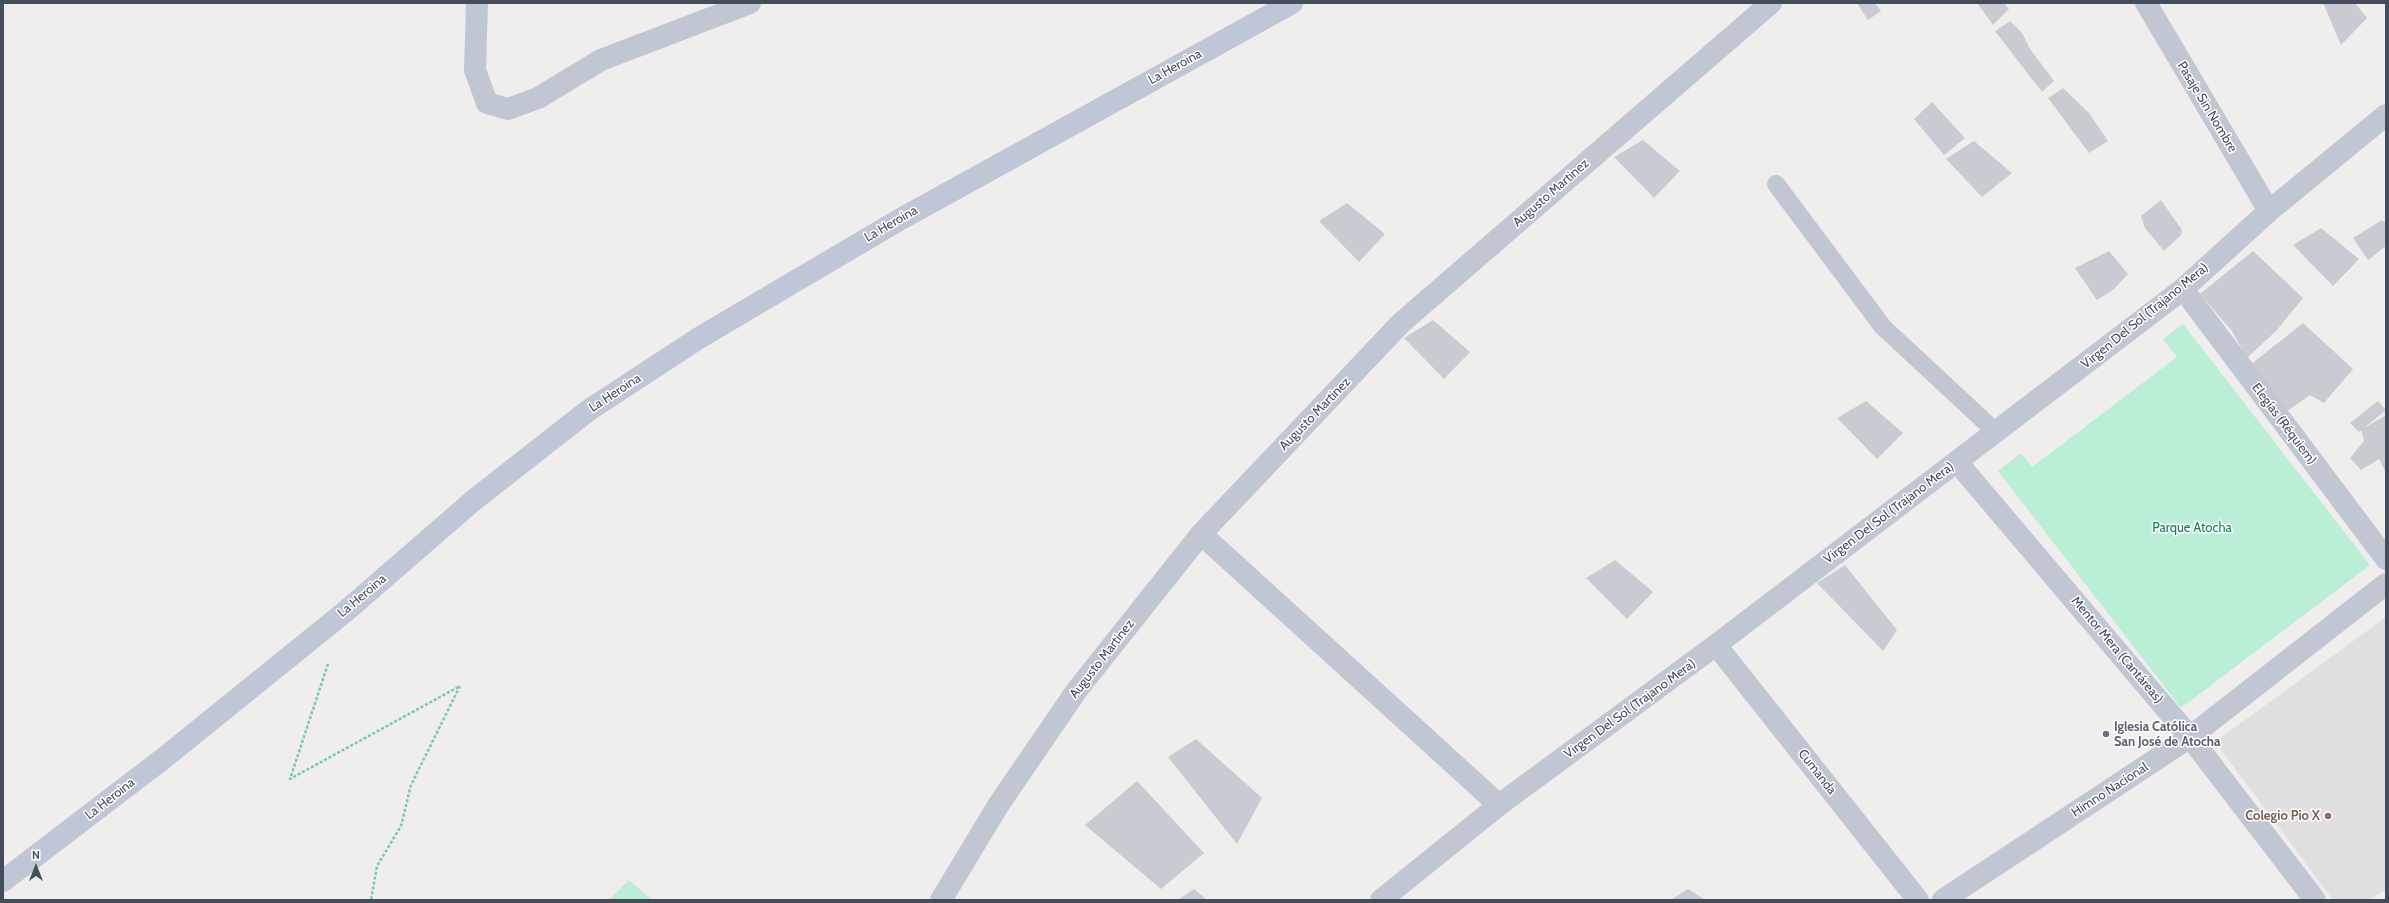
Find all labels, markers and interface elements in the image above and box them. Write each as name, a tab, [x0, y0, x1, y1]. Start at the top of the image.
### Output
street label: La Heroina	[1146, 46, 1204, 88]
street label: Pasaje Sin Nombre	[2174, 59, 2240, 155]
street label: Augusto Martinez	[1510, 156, 1592, 230]
street label: La Heroina	[862, 203, 920, 245]
street label: Virgen Del Sol (Trajano Mera)	[2078, 260, 2212, 372]
street label: La Heroina	[586, 370, 644, 416]
street label: Augusto Martinez	[1276, 374, 1354, 454]
street label: Elegías (Réquiem)	[2248, 380, 2320, 468]
street label: Virgen Del Sol (Trajano Mera)	[1821, 459, 1957, 567]
park label: Parque Atocha	[2152, 520, 2232, 536]
street label: La Heroina	[335, 571, 389, 621]
street label: Mentor Mera (Cantáreas)	[2068, 593, 2166, 707]
street label: Augusto Martinez	[1066, 616, 1138, 702]
street label: Virgen Del Sol (Trajano Mera)	[1561, 656, 1699, 762]
place label: Iglesia Católica San José de Atocha	[2114, 719, 2220, 750]
marker: Iglesia Católica San José de Atocha	[2101, 729, 2111, 739]
street label: Cumanda	[1795, 746, 1839, 798]
street label: Himno Nacional	[2069, 759, 2151, 821]
street label: La Heroina	[82, 775, 138, 823]
place label: Colegio Pio X	[2245, 808, 2320, 824]
marker: Colegio Pio X	[2323, 811, 2333, 821]
north arrow	[16, 847, 56, 887]
text: N	[32, 848, 40, 862]

